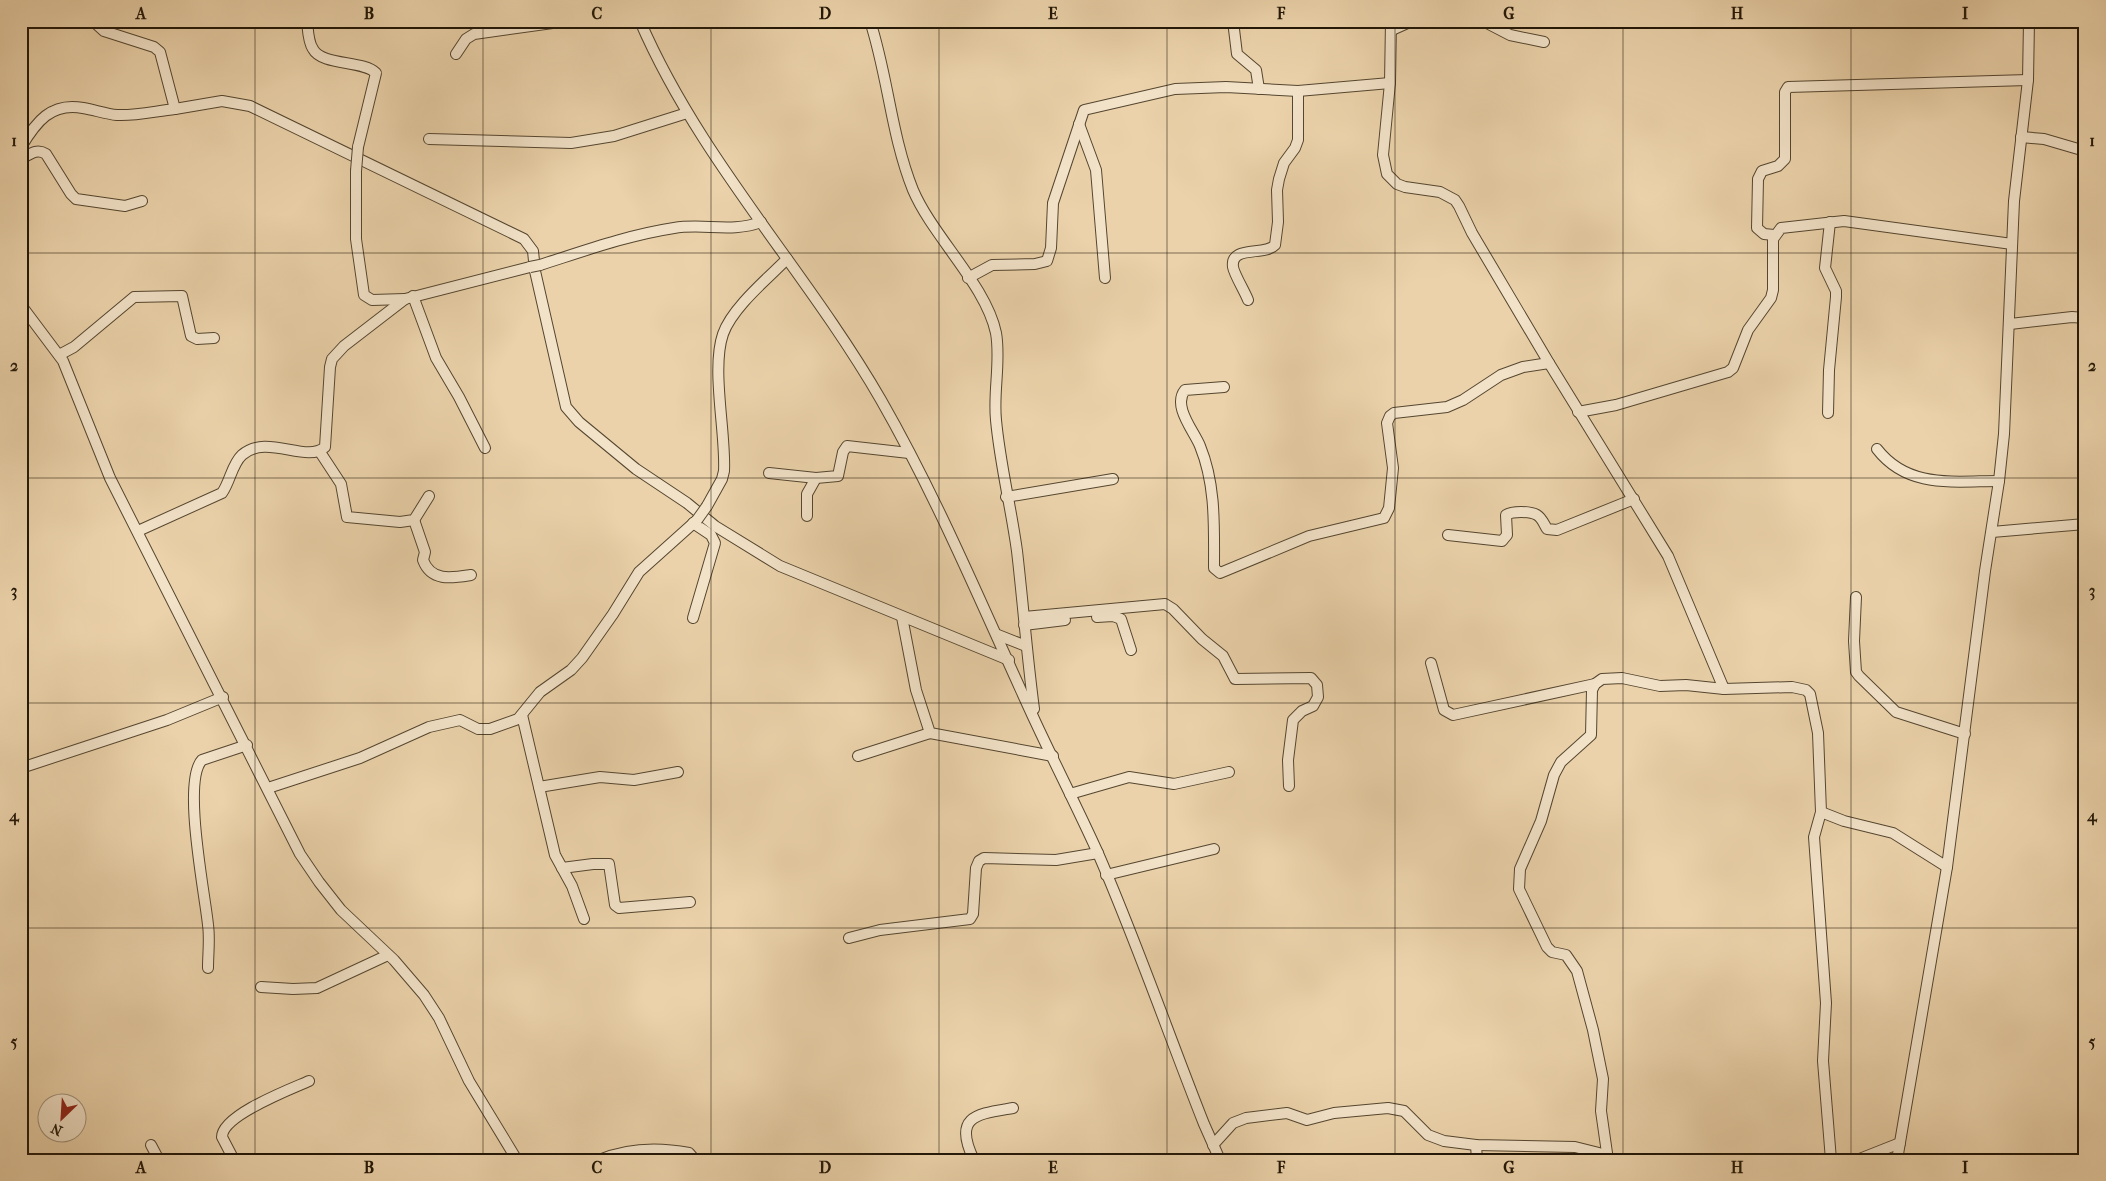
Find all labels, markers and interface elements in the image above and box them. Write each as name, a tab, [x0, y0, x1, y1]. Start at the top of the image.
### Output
text: A	[135, 4, 147, 23]
text: B	[364, 4, 374, 23]
text: C	[592, 4, 603, 23]
text: D	[819, 4, 831, 23]
text: E	[1048, 4, 1058, 23]
text: F	[1276, 4, 1286, 23]
text: G	[1503, 4, 1515, 23]
text: H	[1731, 4, 1744, 23]
text: I	[1962, 4, 1969, 23]
text: 1	[11, 131, 17, 150]
text: 1	[2089, 131, 2095, 150]
text: 2	[10, 356, 18, 375]
text: 2	[2088, 356, 2096, 375]
text: 3	[11, 581, 17, 601]
text: 3	[2089, 581, 2095, 601]
text: 4	[8, 806, 20, 826]
text: 4	[2086, 806, 2098, 826]
text: 5	[11, 1032, 18, 1051]
text: 5	[2089, 1032, 2096, 1051]
north arrow	[38, 1094, 88, 1144]
text: N	[48, 1119, 65, 1139]
text: A	[135, 1158, 147, 1177]
text: B	[364, 1158, 374, 1177]
text: C	[592, 1158, 603, 1177]
text: D	[819, 1158, 831, 1177]
text: E	[1048, 1158, 1058, 1177]
text: F	[1276, 1158, 1286, 1177]
text: G	[1503, 1158, 1515, 1177]
text: H	[1731, 1158, 1744, 1177]
text: I	[1962, 1158, 1969, 1177]

